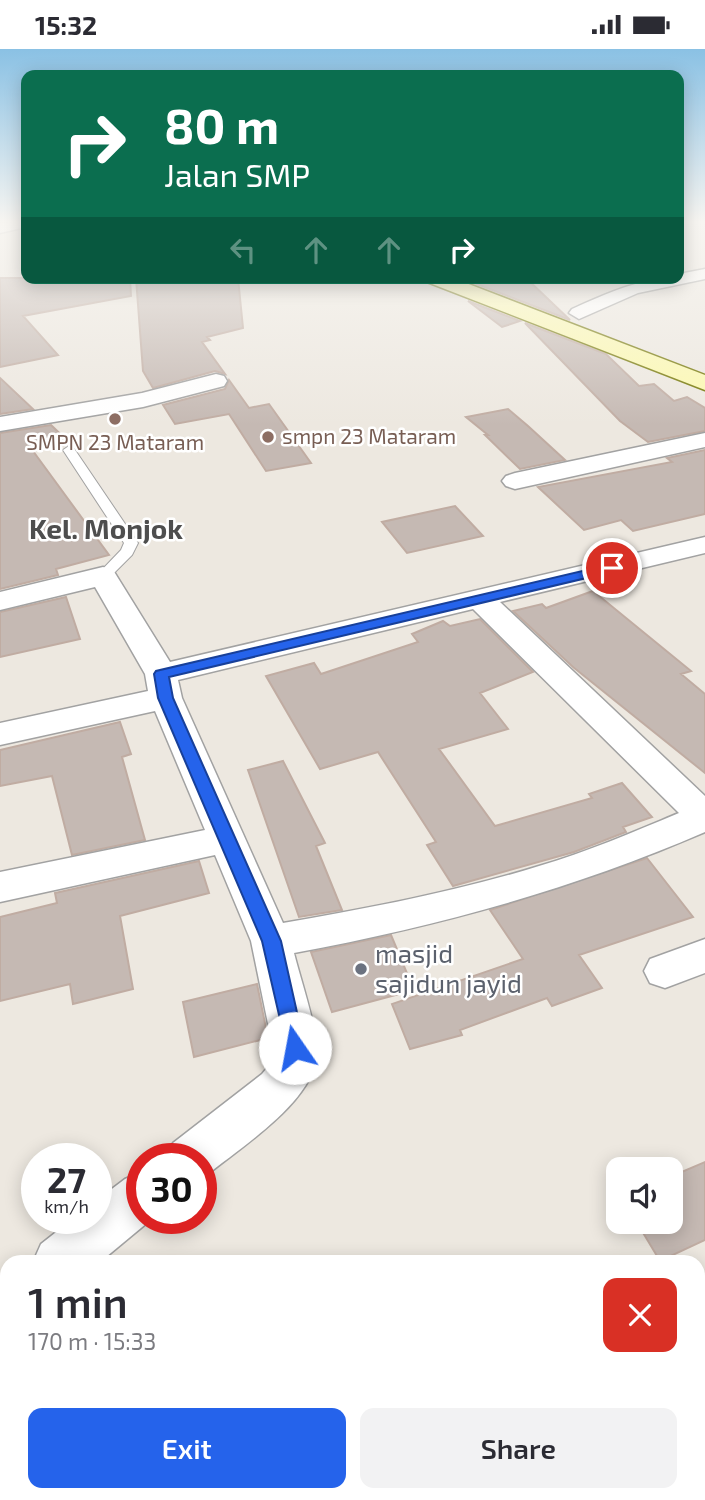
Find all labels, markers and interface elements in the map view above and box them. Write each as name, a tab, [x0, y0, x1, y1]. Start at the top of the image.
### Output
text: 15:32	[35, 9, 97, 40]
text: 80 m	[164, 95, 279, 154]
icon: right	[49, 98, 140, 189]
text: Jalan SMP	[164, 155, 310, 193]
icon: left	[224, 231, 262, 269]
icon: ahead	[297, 231, 335, 269]
icon: ahead	[370, 231, 408, 269]
icon: right	[443, 231, 481, 269]
marker: SMPN 23 Mataram	[107, 411, 123, 427]
place label: smpn 23 Mataram	[282, 423, 456, 448]
place label: SMPN 23 Mataram	[26, 429, 204, 454]
marker: smpn 23 Mataram	[260, 429, 276, 445]
district label: Kel. Monjok	[29, 511, 183, 545]
pin	[582, 538, 642, 598]
icon: arrive	[593, 549, 631, 587]
place label: masjid sajidun jayid	[375, 937, 522, 998]
marker: masjid sajidun jayid	[353, 961, 369, 977]
position arrow	[258, 1011, 332, 1085]
speed limit sign: 30	[126, 1143, 217, 1234]
map controls	[606, 1157, 683, 1234]
button: sound	[606, 1157, 683, 1234]
text: 27	[47, 1158, 86, 1200]
text: km/h	[44, 1195, 89, 1217]
text: 1 min	[28, 1276, 128, 1326]
button: close	[603, 1278, 677, 1352]
text: 170 m · 15:33	[28, 1327, 156, 1355]
button: Exit	[28, 1408, 346, 1488]
button: Share	[360, 1408, 677, 1488]

